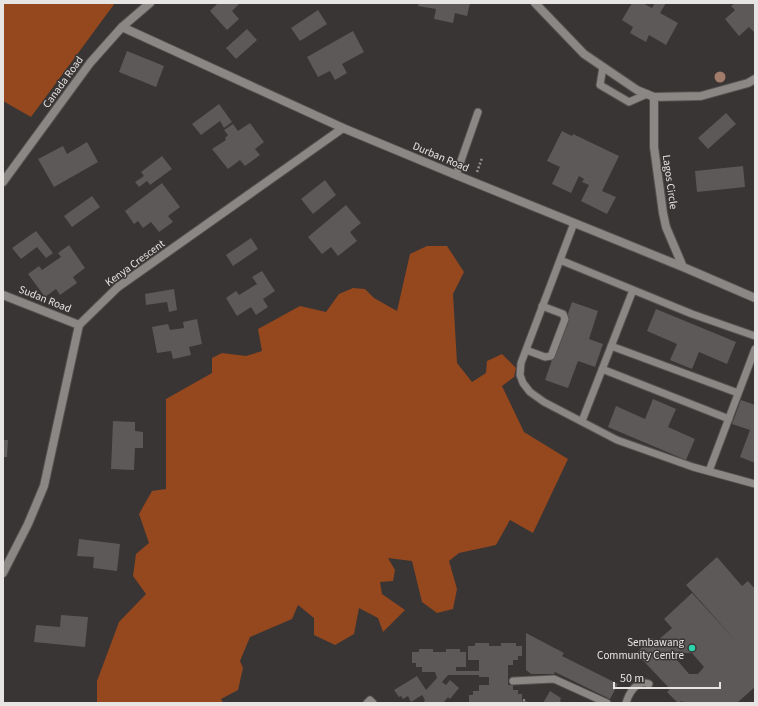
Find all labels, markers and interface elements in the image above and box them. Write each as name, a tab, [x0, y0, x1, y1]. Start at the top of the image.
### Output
street label: Canada Road	[39, 53, 87, 111]
street label: Durban Road	[411, 138, 471, 176]
street label: Lagos Circle	[659, 154, 681, 211]
street label: Kenya Crescent	[102, 236, 168, 290]
street label: Sudan Road	[17, 282, 73, 316]
place label: Sembawang Community Centre	[597, 635, 685, 663]
marker: Sembawang Community Centre	[687, 643, 697, 653]
scale bar	[614, 664, 720, 690]
text: 50 m	[620, 670, 644, 687]

